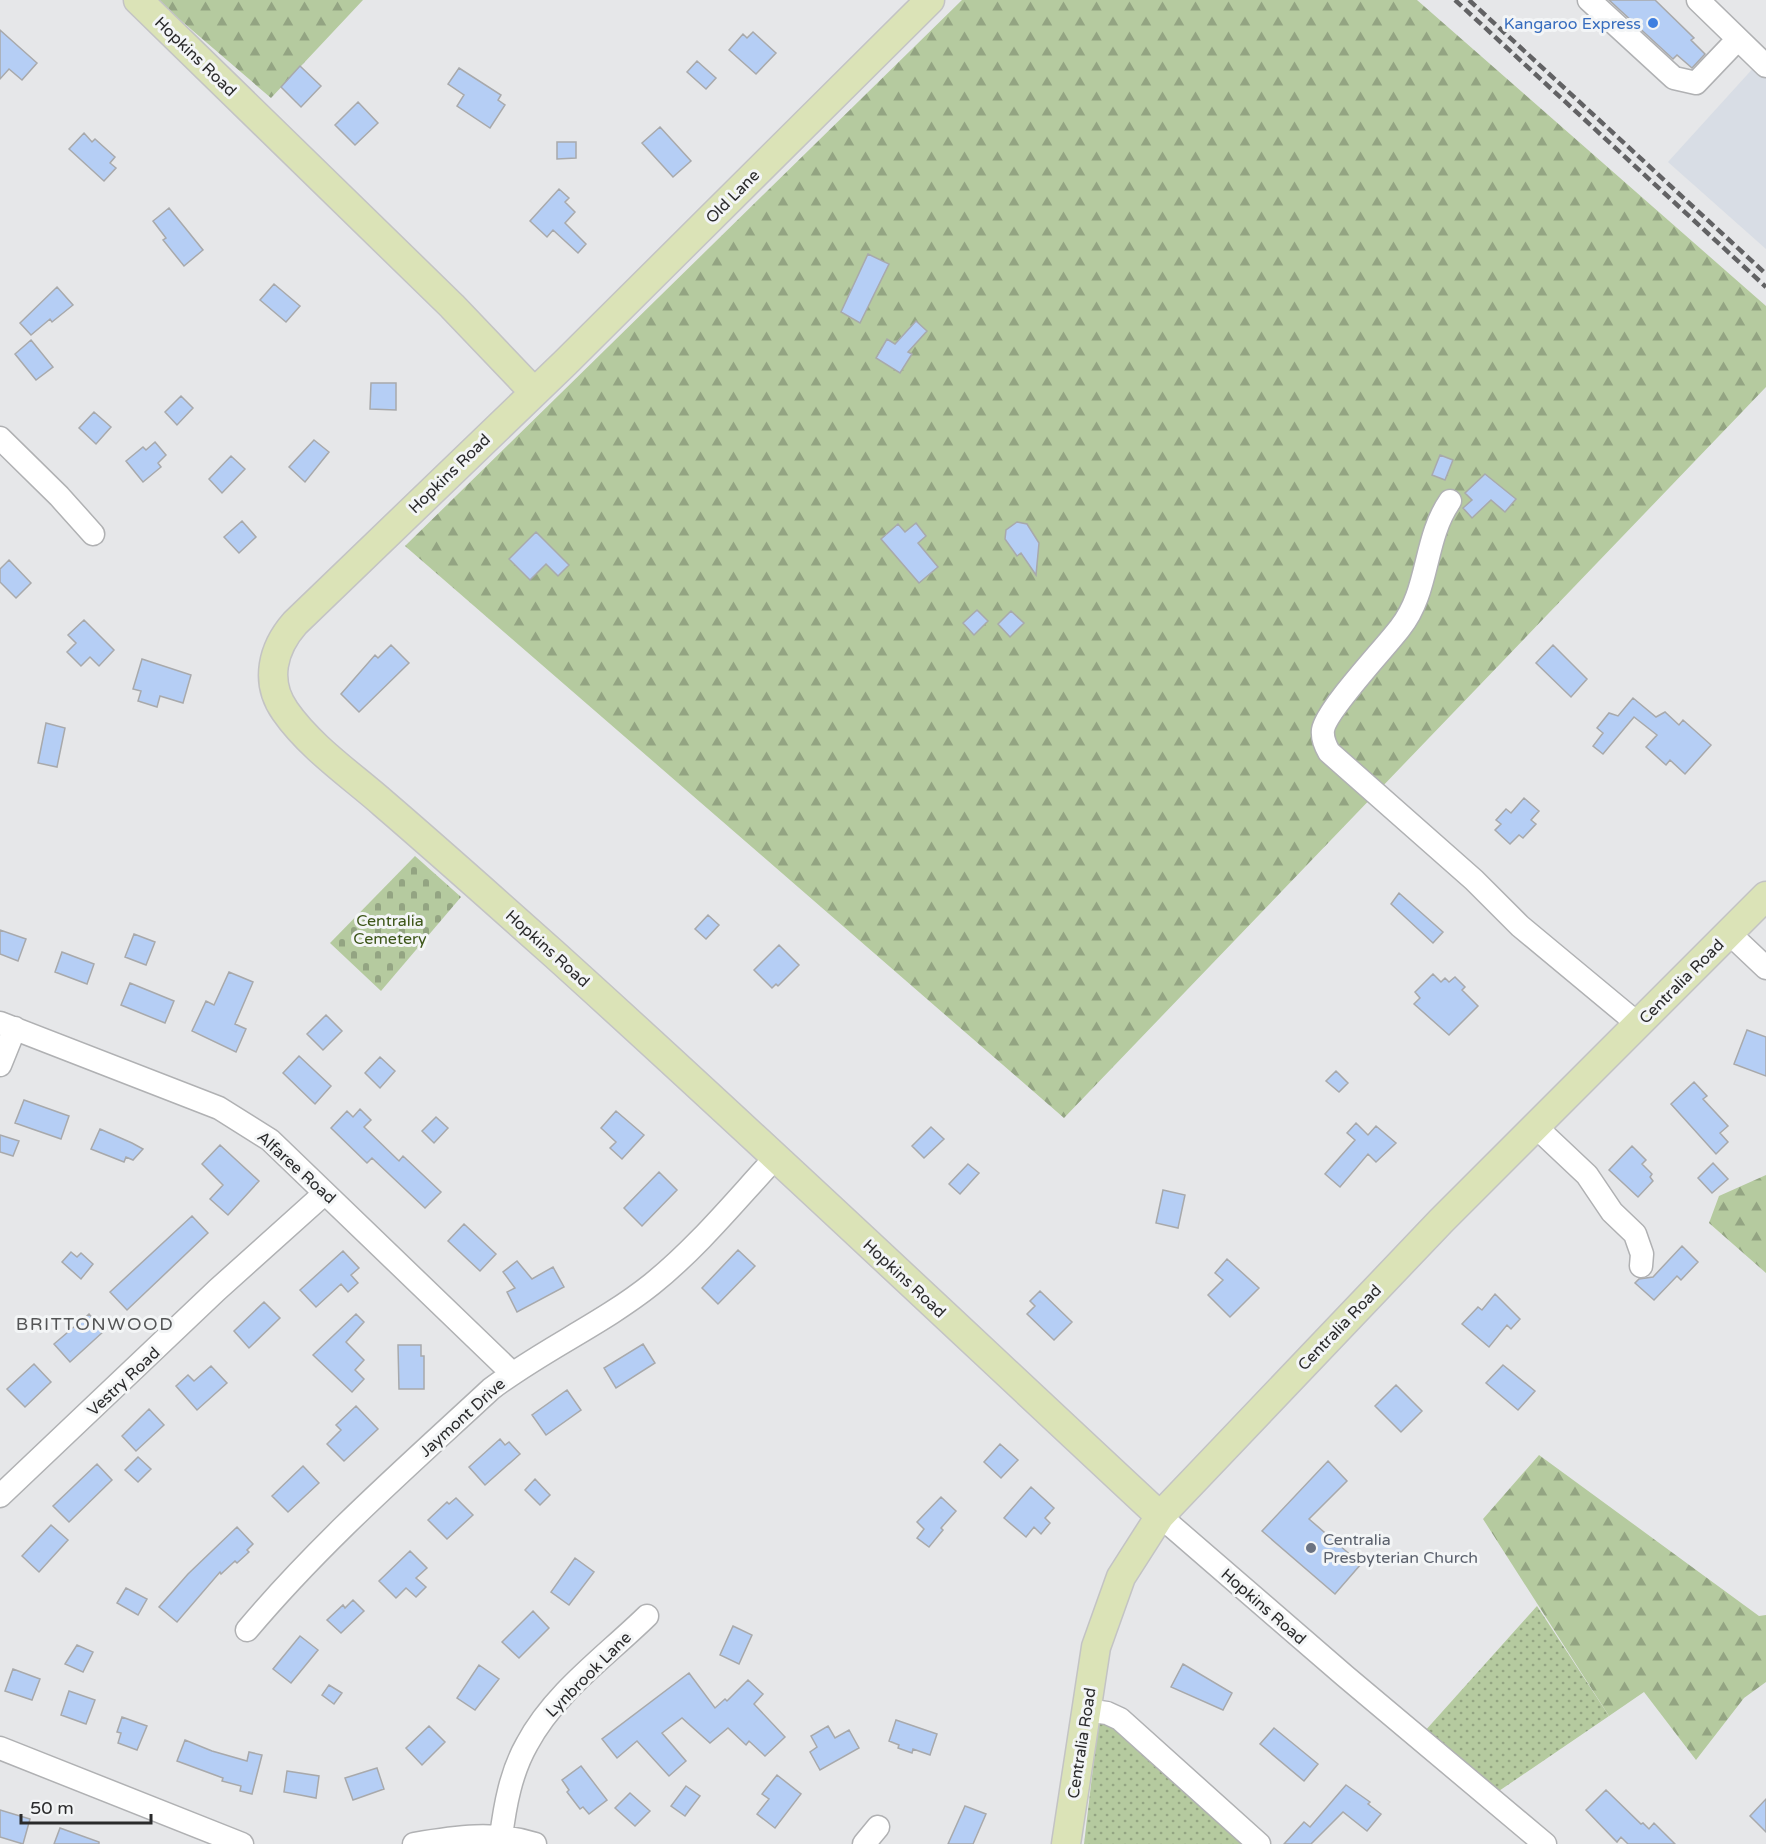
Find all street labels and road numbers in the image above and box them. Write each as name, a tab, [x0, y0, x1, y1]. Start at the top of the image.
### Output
street label: Hopkins Road	[150, 13, 240, 101]
street label: Old Lane	[702, 166, 764, 228]
street label: Hopkins Road	[405, 430, 495, 518]
street label: Hopkins Road	[501, 906, 593, 992]
street label: Centralia Road	[1635, 935, 1728, 1028]
street label: Alfaree Road	[253, 1127, 340, 1208]
street label: Hopkins Road	[859, 1235, 950, 1322]
street label: Centralia Road	[1294, 1280, 1386, 1375]
street label: Vestry Road	[83, 1343, 164, 1420]
street label: Jaymont Drive	[416, 1374, 510, 1461]
street label: Hopkins Road	[1217, 1564, 1310, 1649]
street label: Lynbrook Lane	[542, 1628, 636, 1722]
street label: Centralia Road	[1063, 1686, 1101, 1800]

